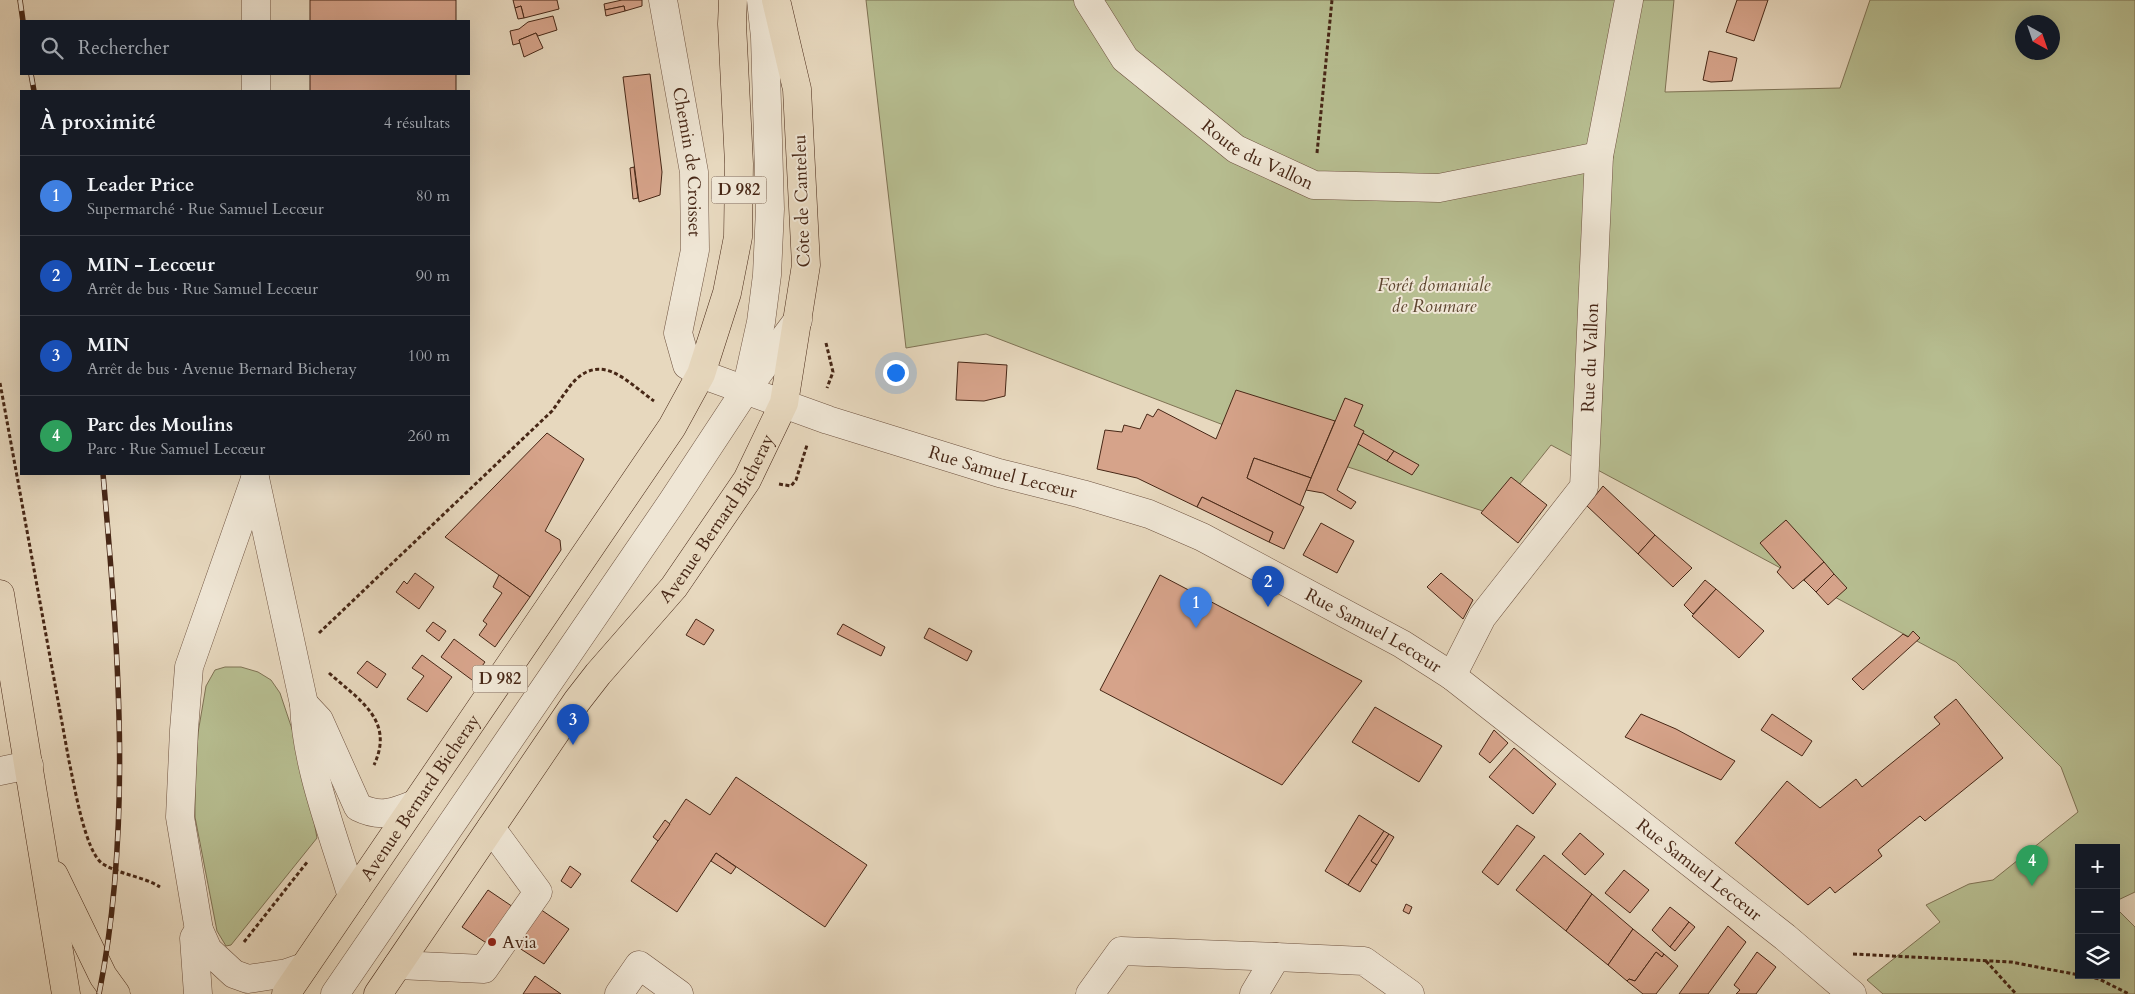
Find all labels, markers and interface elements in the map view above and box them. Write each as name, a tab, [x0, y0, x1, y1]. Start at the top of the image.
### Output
north arrow	[2015, 15, 2060, 60]
search box	[20, 20, 470, 75]
icon: search	[38, 34, 66, 62]
text: Rechercher	[78, 35, 169, 61]
street label: Chemin de Croisset	[666, 85, 707, 237]
text: À proximité	[40, 108, 156, 137]
text: 4 résultats	[384, 112, 450, 134]
street label: Route du Vallon	[1196, 113, 1318, 196]
street label: Côte de Canteleu	[787, 134, 817, 268]
text: Leader Price	[87, 172, 194, 198]
road number: D 982	[712, 176, 766, 204]
text: 1	[52, 185, 60, 207]
text: 80 m	[416, 185, 450, 207]
text: Supermarché · Rue Samuel Lecœur	[87, 198, 324, 220]
text: MIN - Lecœur	[87, 252, 215, 278]
text: 2	[52, 265, 60, 287]
text: 90 m	[416, 265, 450, 287]
park label: Forêt domaniale de Roumare	[1378, 273, 1492, 319]
text: Arrêt de bus · Rue Samuel Lecœur	[87, 278, 318, 300]
street label: Rue du Vallon	[1575, 301, 1605, 413]
text: MIN	[87, 332, 129, 358]
text: 3	[52, 345, 60, 367]
text: 100 m	[408, 345, 450, 367]
text: Arrêt de bus · Avenue Bernard Bicheray	[87, 358, 357, 380]
your location	[883, 360, 909, 386]
text: Parc des Moulins	[87, 412, 233, 438]
text: 4	[52, 425, 60, 447]
text: 260 m	[408, 425, 450, 447]
street label: Avenue Bernard Bicheray	[653, 429, 780, 608]
text: Parc · Rue Samuel Lecœur	[87, 438, 265, 460]
street label: Rue Samuel Lecœur	[925, 439, 1080, 505]
pin: 2	[1252, 566, 1284, 607]
street label: Rue Samuel Lecœur	[1301, 582, 1447, 679]
pin: 1	[1180, 587, 1212, 628]
road number: D 982	[472, 666, 528, 692]
pin: 3	[557, 704, 589, 745]
street label: Avenue Bernard Bicheray	[354, 709, 486, 886]
street label: Rue Samuel Lecœur	[1631, 813, 1767, 927]
map controls	[2075, 844, 2120, 979]
button: +	[2075, 844, 2120, 889]
pin: 4	[2016, 845, 2048, 886]
button: −	[2075, 889, 2120, 934]
place label: Avia	[502, 930, 537, 955]
button: layers	[2075, 934, 2120, 979]
marker: Avia	[486, 936, 498, 948]

